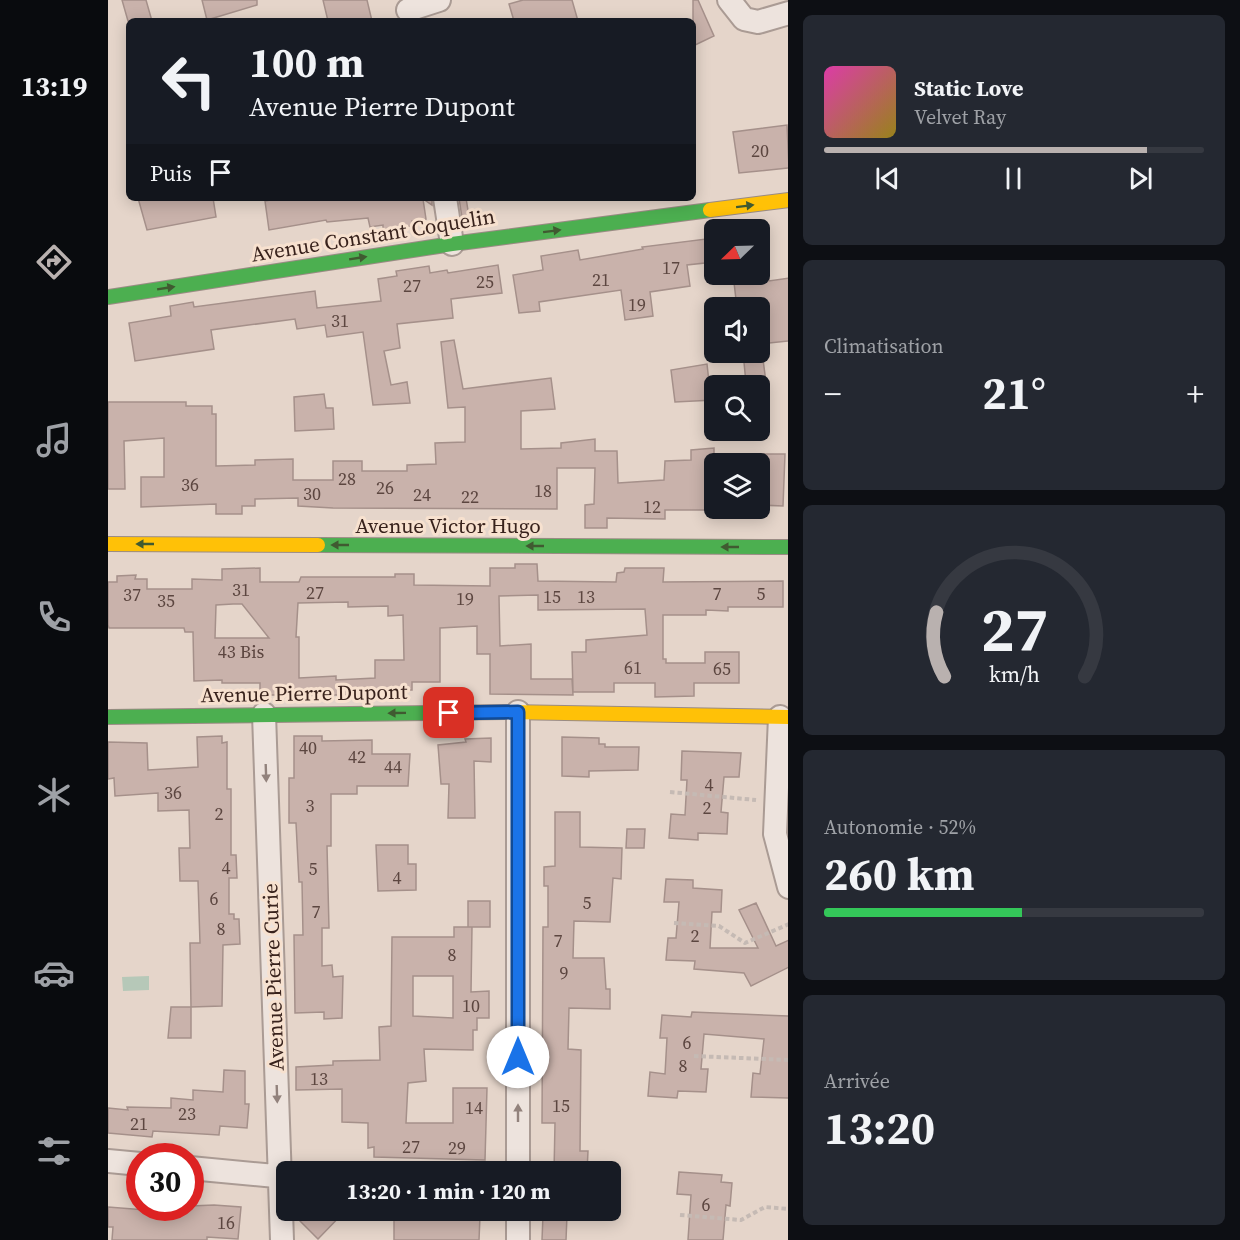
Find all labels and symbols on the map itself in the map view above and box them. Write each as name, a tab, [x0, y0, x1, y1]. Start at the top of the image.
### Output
house number: 20	[751, 138, 769, 163]
street label: Avenue Constant Coquelin	[249, 201, 497, 269]
one-way arrow	[735, 201, 754, 210]
north arrow	[704, 219, 770, 285]
one-way arrow	[542, 226, 561, 235]
one-way arrow	[349, 254, 368, 263]
house number: 17	[662, 255, 680, 280]
house number: 21	[592, 267, 610, 292]
house number: 25	[476, 269, 494, 294]
house number: 27	[403, 273, 421, 298]
one-way arrow	[156, 284, 175, 293]
house number: 19	[628, 292, 646, 317]
house number: 31	[331, 308, 349, 333]
house number: 28	[338, 466, 356, 491]
house number: 36	[181, 472, 199, 497]
house number: 26	[376, 475, 394, 500]
house number: 18	[534, 478, 552, 503]
house number: 30	[303, 481, 321, 506]
house number: 24	[413, 482, 431, 507]
house number: 22	[461, 484, 479, 509]
house number: 12	[643, 494, 661, 519]
street label: Avenue Victor Hugo	[355, 511, 541, 540]
one-way arrow	[136, 539, 155, 549]
one-way arrow	[331, 540, 350, 550]
one-way arrow	[526, 541, 545, 551]
one-way arrow	[721, 542, 740, 552]
house number: 31	[232, 577, 250, 602]
house number: 27	[306, 580, 324, 605]
house number: 7	[713, 581, 722, 606]
house number: 5	[757, 581, 766, 606]
house number: 37	[123, 582, 141, 607]
house number: 15	[543, 584, 561, 609]
house number: 13	[577, 584, 595, 609]
house number: 19	[456, 586, 474, 611]
house number: 35	[157, 588, 175, 613]
house number: 43 Bis	[218, 639, 265, 664]
house number: 61	[624, 655, 642, 680]
house number: 65	[713, 656, 731, 681]
street label: Avenue Pierre Dupont	[200, 677, 408, 709]
pin	[423, 687, 474, 738]
one-way arrow	[387, 708, 406, 718]
house number: 40	[299, 735, 317, 760]
house number: 42	[348, 744, 366, 769]
house number: 44	[384, 754, 402, 779]
one-way arrow	[261, 763, 271, 782]
house number: 4	[705, 772, 714, 797]
house number: 36	[164, 780, 182, 805]
house number: 3	[306, 793, 315, 818]
house number: 2	[703, 795, 712, 820]
house number: 2	[215, 801, 224, 826]
house number: 4	[222, 855, 231, 880]
house number: 5	[309, 856, 318, 881]
house number: 4	[393, 865, 402, 890]
street label: Avenue Pierre Curie	[255, 883, 291, 1071]
house number: 6	[210, 886, 219, 911]
house number: 5	[583, 890, 592, 915]
house number: 7	[312, 899, 321, 924]
house number: 8	[217, 916, 226, 941]
house number: 2	[691, 923, 700, 948]
house number: 7	[554, 928, 563, 953]
house number: 8	[448, 942, 457, 967]
house number: 9	[560, 960, 569, 985]
house number: 10	[462, 993, 480, 1018]
position arrow	[486, 1025, 550, 1089]
house number: 6	[683, 1030, 692, 1055]
house number: 8	[679, 1053, 688, 1078]
house number: 13	[310, 1066, 328, 1091]
one-way arrow	[272, 1084, 282, 1103]
house number: 15	[552, 1093, 570, 1118]
house number: 14	[465, 1095, 483, 1120]
house number: 23	[178, 1101, 196, 1126]
one-way arrow	[513, 1104, 523, 1123]
house number: 21	[130, 1111, 148, 1136]
house number: 27	[402, 1134, 420, 1159]
house number: 29	[448, 1135, 466, 1160]
speed limit sign: 30	[126, 1143, 204, 1221]
house number: 6	[702, 1192, 711, 1217]
house number: 16	[217, 1210, 235, 1235]

